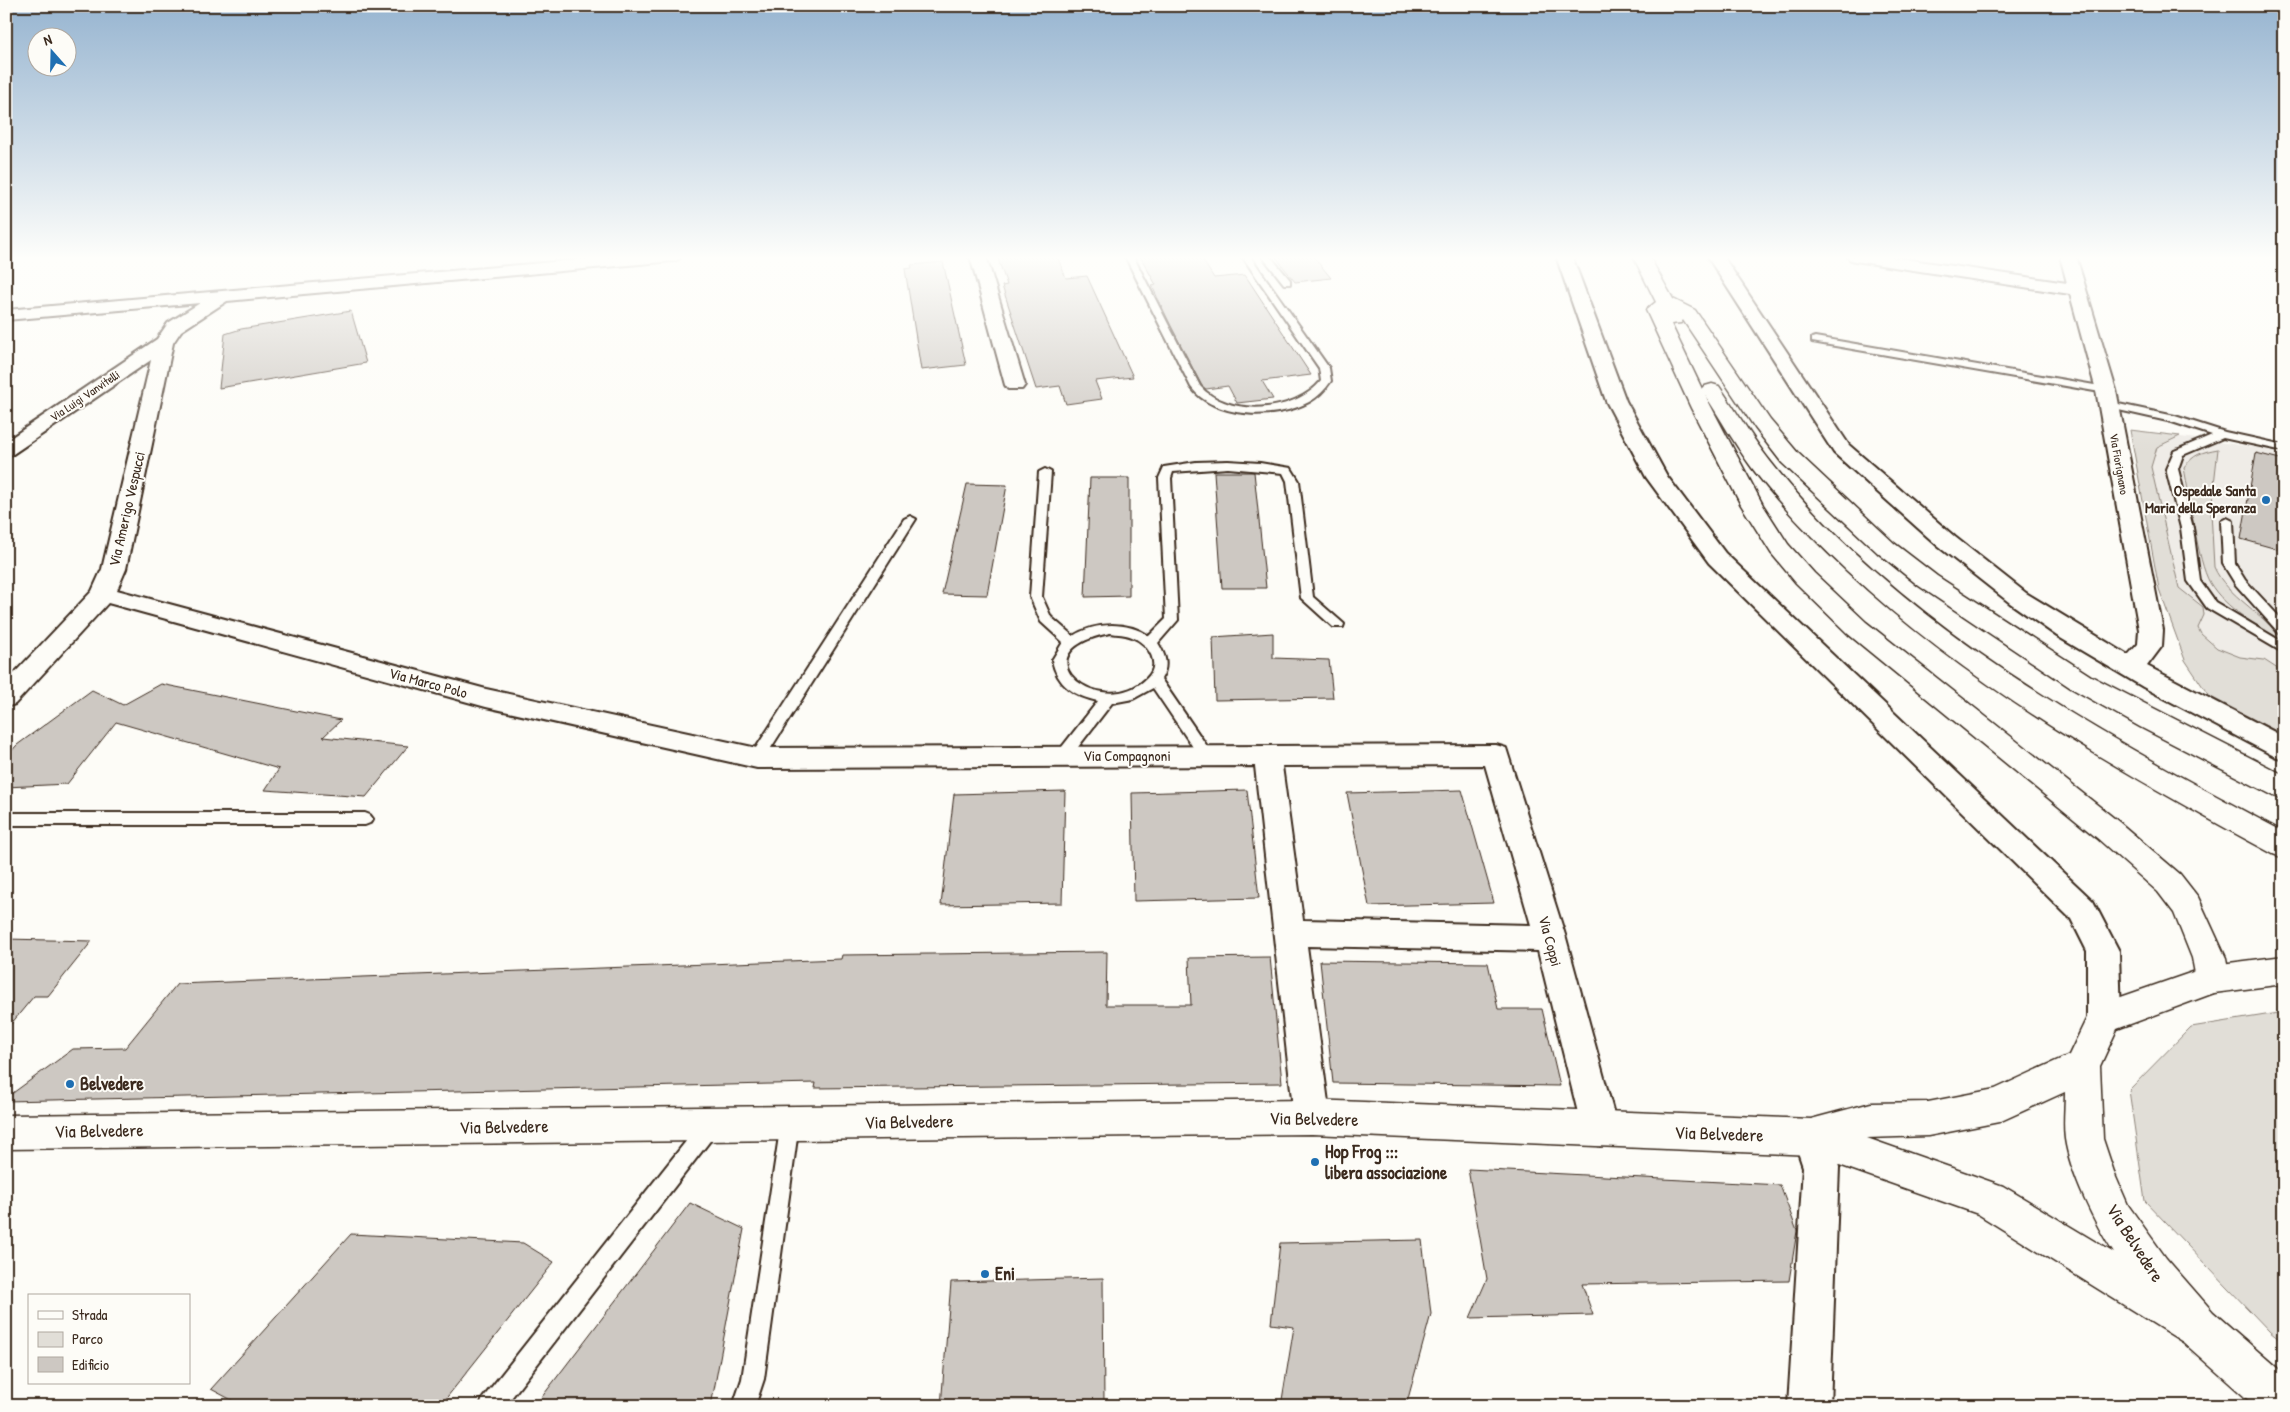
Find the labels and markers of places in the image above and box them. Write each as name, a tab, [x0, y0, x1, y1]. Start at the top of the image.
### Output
place label: Ospedale Santa Maria della Speranza	[2145, 480, 2256, 519]
marker: Ospedale Santa Maria della Speranza	[2260, 494, 2272, 506]
place label: Belvedere	[80, 1071, 145, 1096]
marker: Belvedere	[64, 1078, 76, 1090]
place label: Hop Frog ::: libera associazione	[1325, 1139, 1448, 1185]
marker: Hop Frog ::: libera associazione	[1309, 1156, 1321, 1168]
place label: Eni	[995, 1261, 1015, 1286]
marker: Eni	[979, 1268, 991, 1280]

